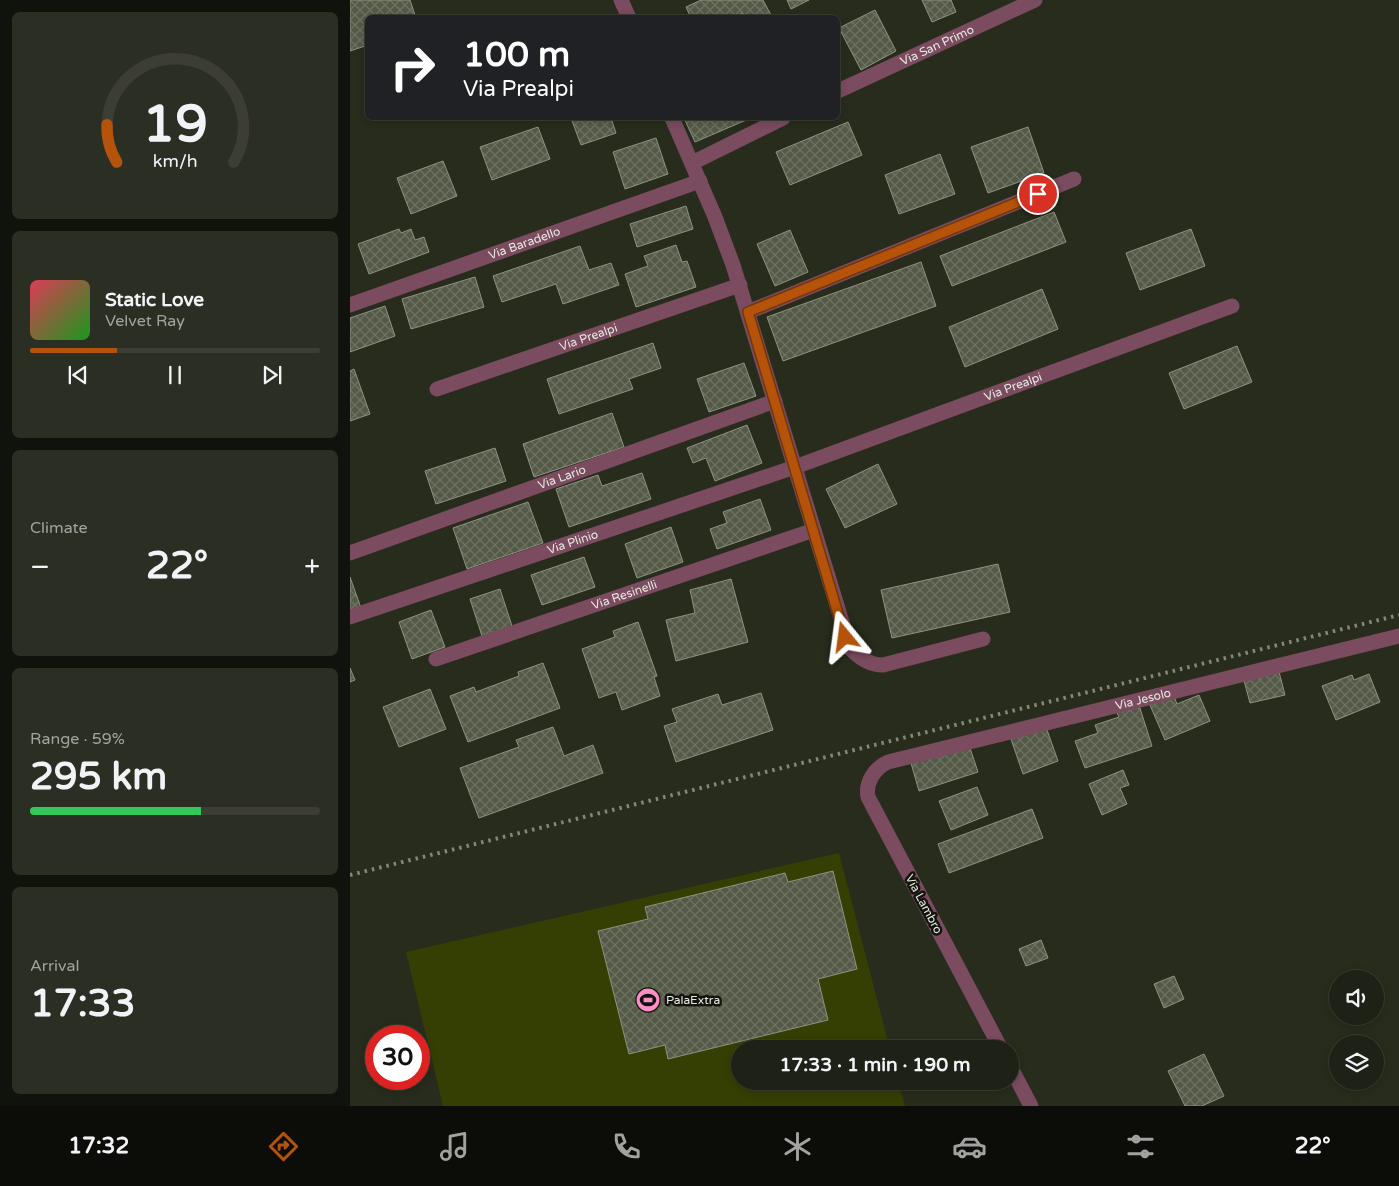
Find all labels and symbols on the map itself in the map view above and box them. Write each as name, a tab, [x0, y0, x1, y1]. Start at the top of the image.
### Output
street label: Via San Primo	[898, 22, 976, 68]
pin	[1017, 173, 1059, 215]
street label: Via Baradello	[487, 224, 562, 262]
street label: Via Prealpi	[557, 321, 619, 354]
street label: Via Prealpi	[982, 370, 1044, 404]
street label: Via Lario	[536, 462, 588, 492]
street label: Via Plinio	[545, 527, 600, 557]
street label: Via Resinelli	[590, 577, 659, 612]
position arrow	[818, 610, 870, 662]
street label: Via Jesolo	[1114, 685, 1172, 713]
street label: Via Lambro	[903, 872, 945, 936]
sports icon: PalaExtra	[635, 987, 661, 1013]
place label: PalaExtra	[666, 993, 720, 1007]
speed limit sign: 30	[365, 1025, 430, 1090]

